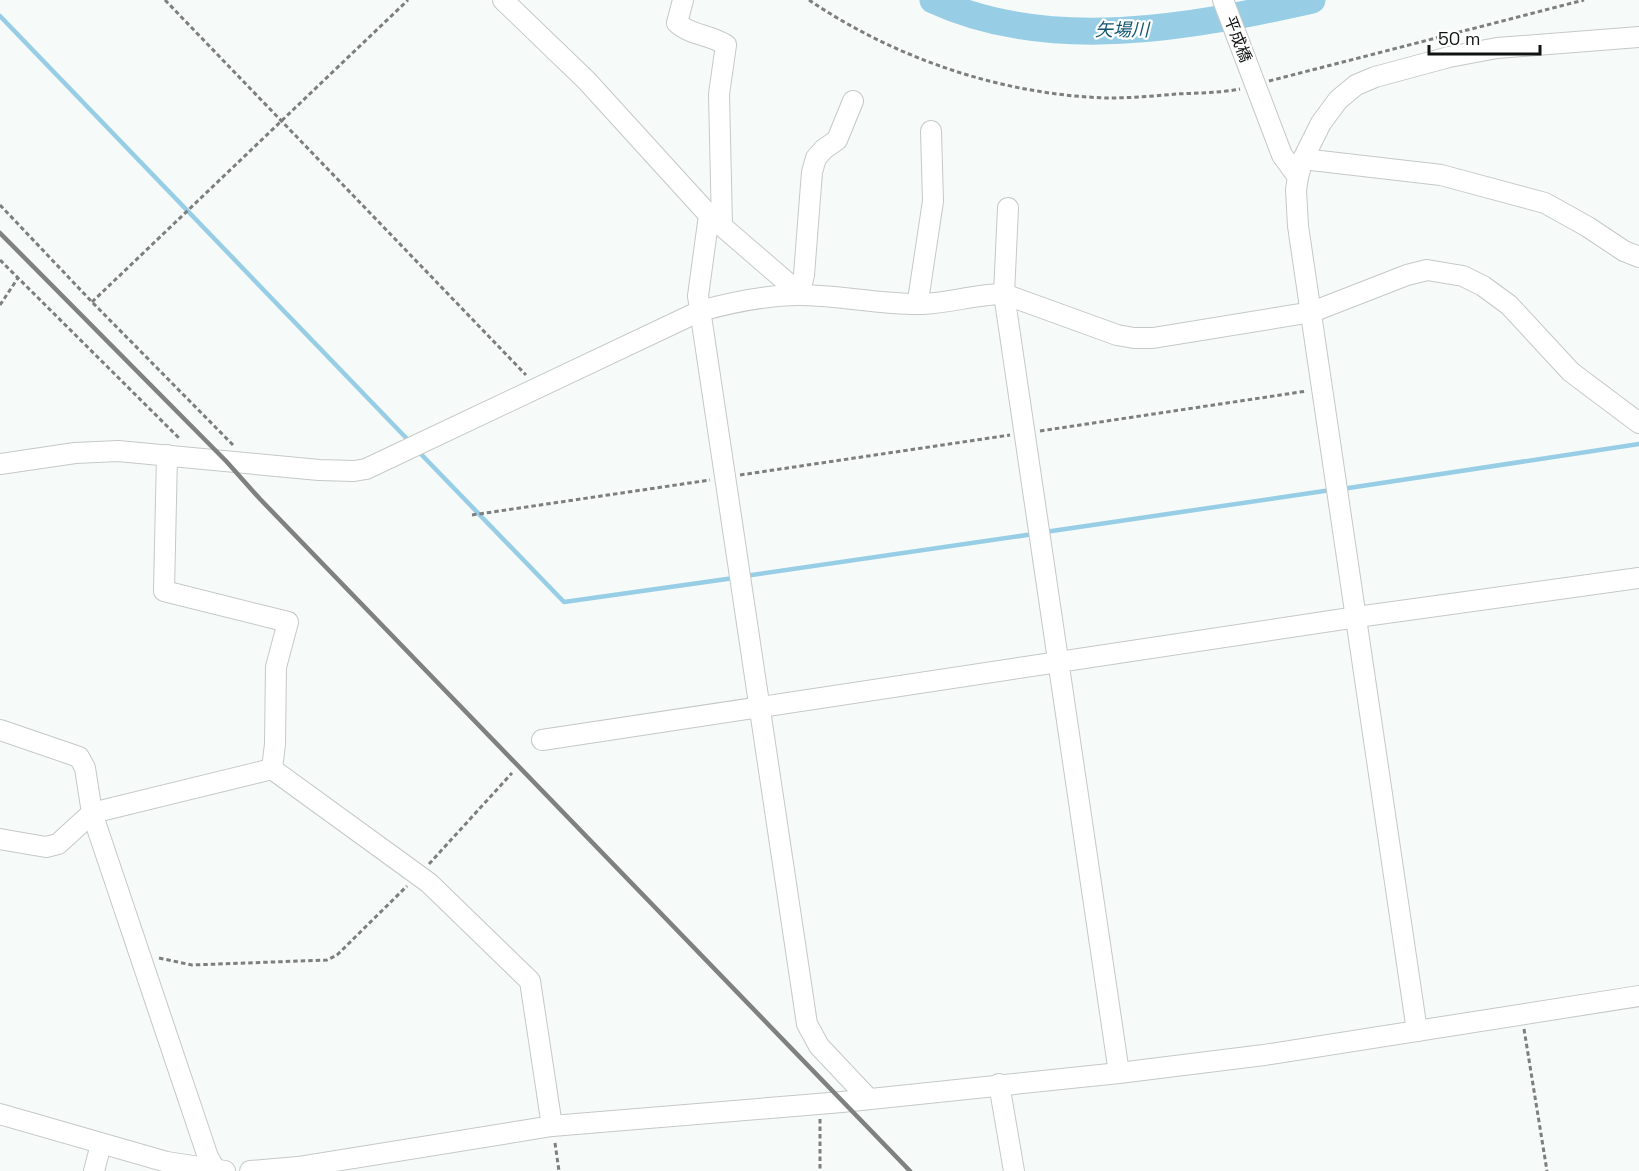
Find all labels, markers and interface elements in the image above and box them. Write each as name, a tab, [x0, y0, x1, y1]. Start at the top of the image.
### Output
street label: 平成橋	[1220, 13, 1256, 65]
water label: 矢場川	[1095, 18, 1151, 41]
scale bar	[1429, 18, 1540, 56]
text: 50 m	[1438, 27, 1480, 50]

